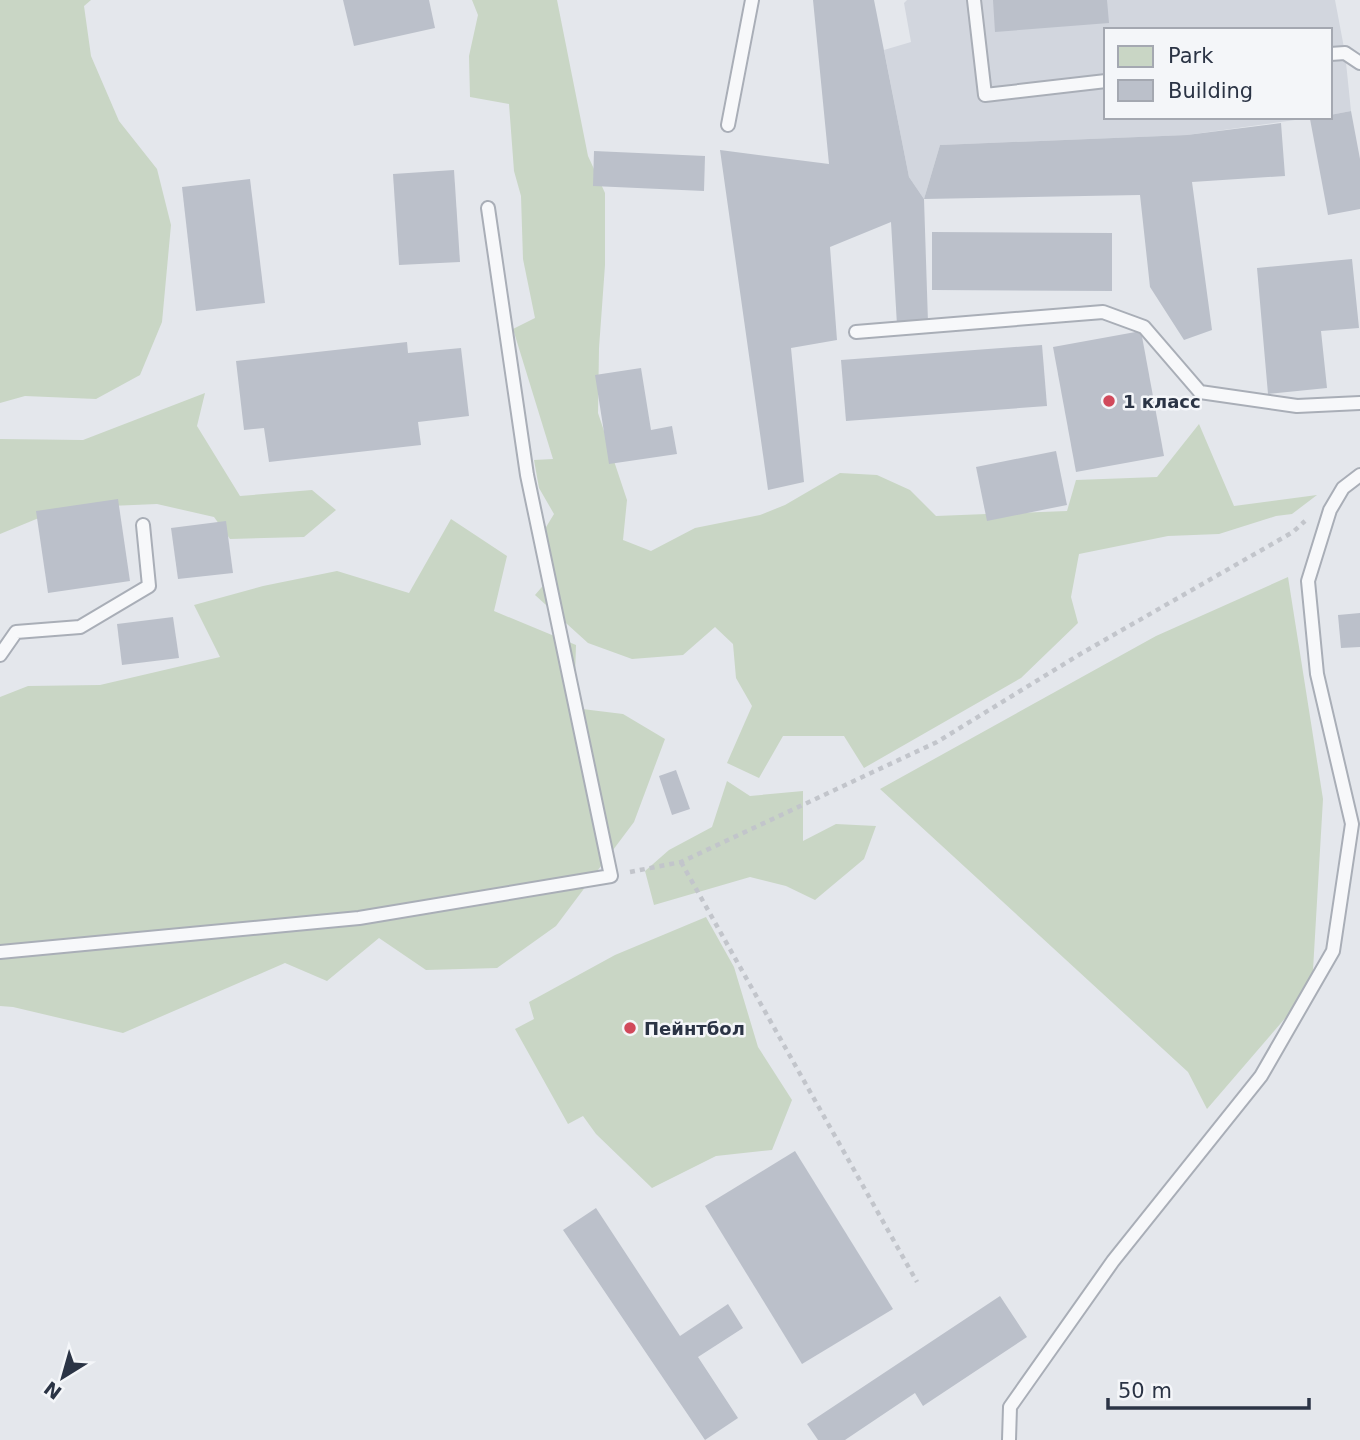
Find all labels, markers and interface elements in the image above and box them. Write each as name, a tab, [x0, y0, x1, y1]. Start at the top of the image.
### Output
legend	[1104, 28, 1332, 119]
text: Park	[1168, 44, 1214, 68]
text: Building	[1168, 79, 1253, 103]
place label: 1 класс	[1123, 391, 1201, 412]
marker: 1 класс	[1101, 393, 1117, 409]
place label: Пейнтбол	[644, 1018, 745, 1039]
marker: Пейнтбол	[622, 1020, 638, 1036]
north arrow	[28, 1342, 98, 1412]
scale bar	[1108, 1366, 1309, 1410]
text: N	[40, 1377, 66, 1404]
text: 50 m	[1118, 1379, 1172, 1403]

